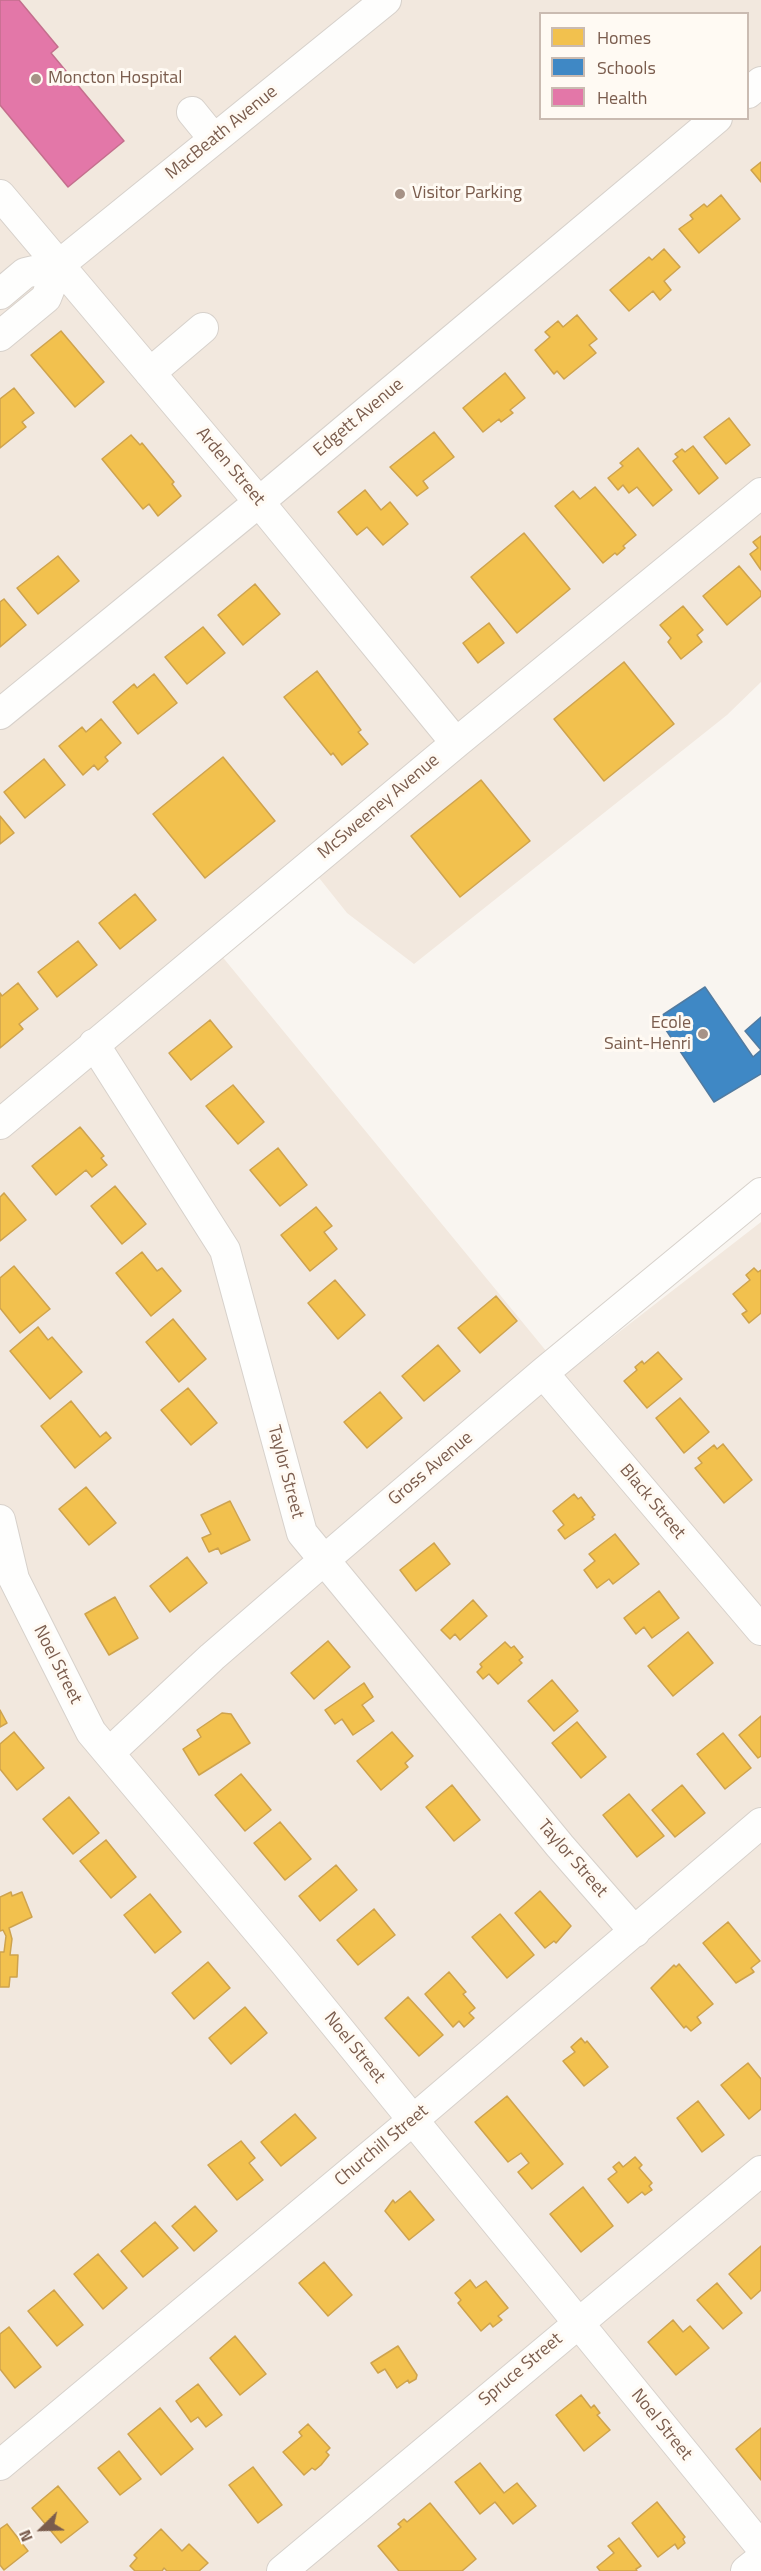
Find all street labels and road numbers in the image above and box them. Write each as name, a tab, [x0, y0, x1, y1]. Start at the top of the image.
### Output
street label: MacBeath Avenue	[162, 81, 282, 185]
street label: Edgett Avenue	[310, 374, 408, 462]
street label: Arden Street	[191, 424, 269, 510]
street label: McSweeney Avenue	[314, 750, 444, 864]
street label: Taylor Street	[262, 1423, 308, 1521]
street label: Gross Avenue	[384, 1427, 478, 1511]
street label: Black Street	[614, 1460, 690, 1544]
street label: Noel Street	[28, 1622, 86, 1708]
street label: Taylor Street	[532, 1816, 612, 1902]
street label: Noel Street	[319, 2008, 389, 2088]
street label: Churchill Street	[331, 2101, 433, 2191]
street label: Spruce Street	[475, 2329, 567, 2411]
street label: Noel Street	[626, 2385, 696, 2465]

